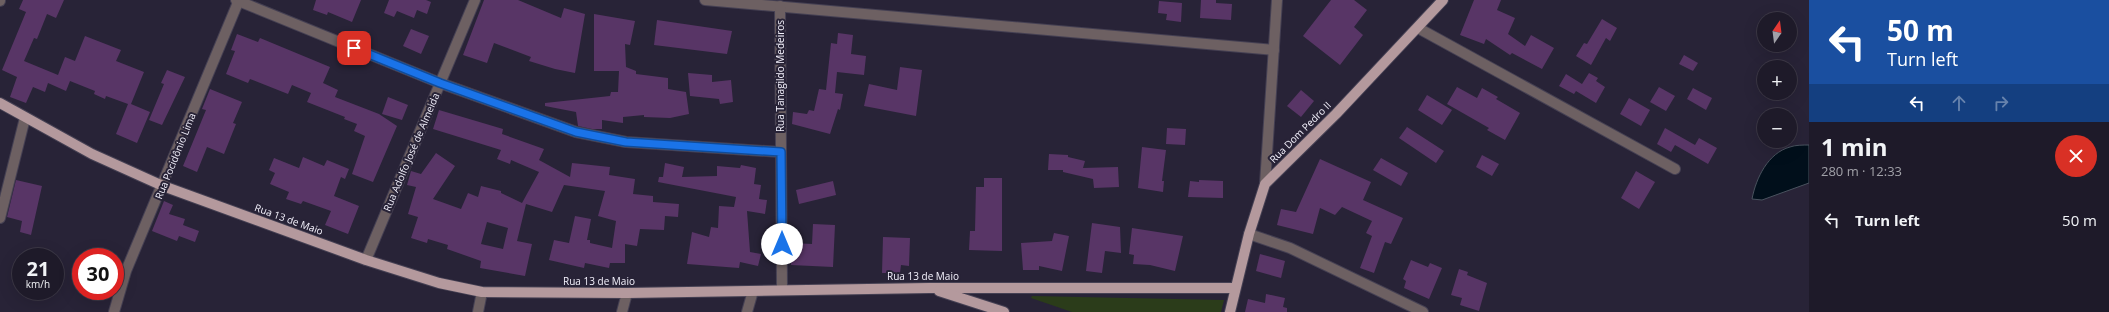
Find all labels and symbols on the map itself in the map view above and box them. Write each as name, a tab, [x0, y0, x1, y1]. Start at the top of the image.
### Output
north arrow	[1757, 12, 1797, 52]
street label: Rua Tanagildo Medeiros	[773, 20, 787, 132]
pin	[337, 31, 371, 65]
street label: Rua Adolfo José de Almeida	[380, 91, 442, 213]
street label: Rua Dom Pedro II	[1266, 98, 1334, 166]
street label: Rua Pocidônio Lima	[151, 111, 199, 201]
street label: Rua 13 de Maio	[253, 200, 325, 238]
position arrow	[761, 223, 803, 265]
speed limit sign: 30	[72, 248, 124, 300]
street label: Rua 13 de Maio	[887, 269, 959, 283]
street label: Rua 13 de Maio	[563, 274, 635, 288]

